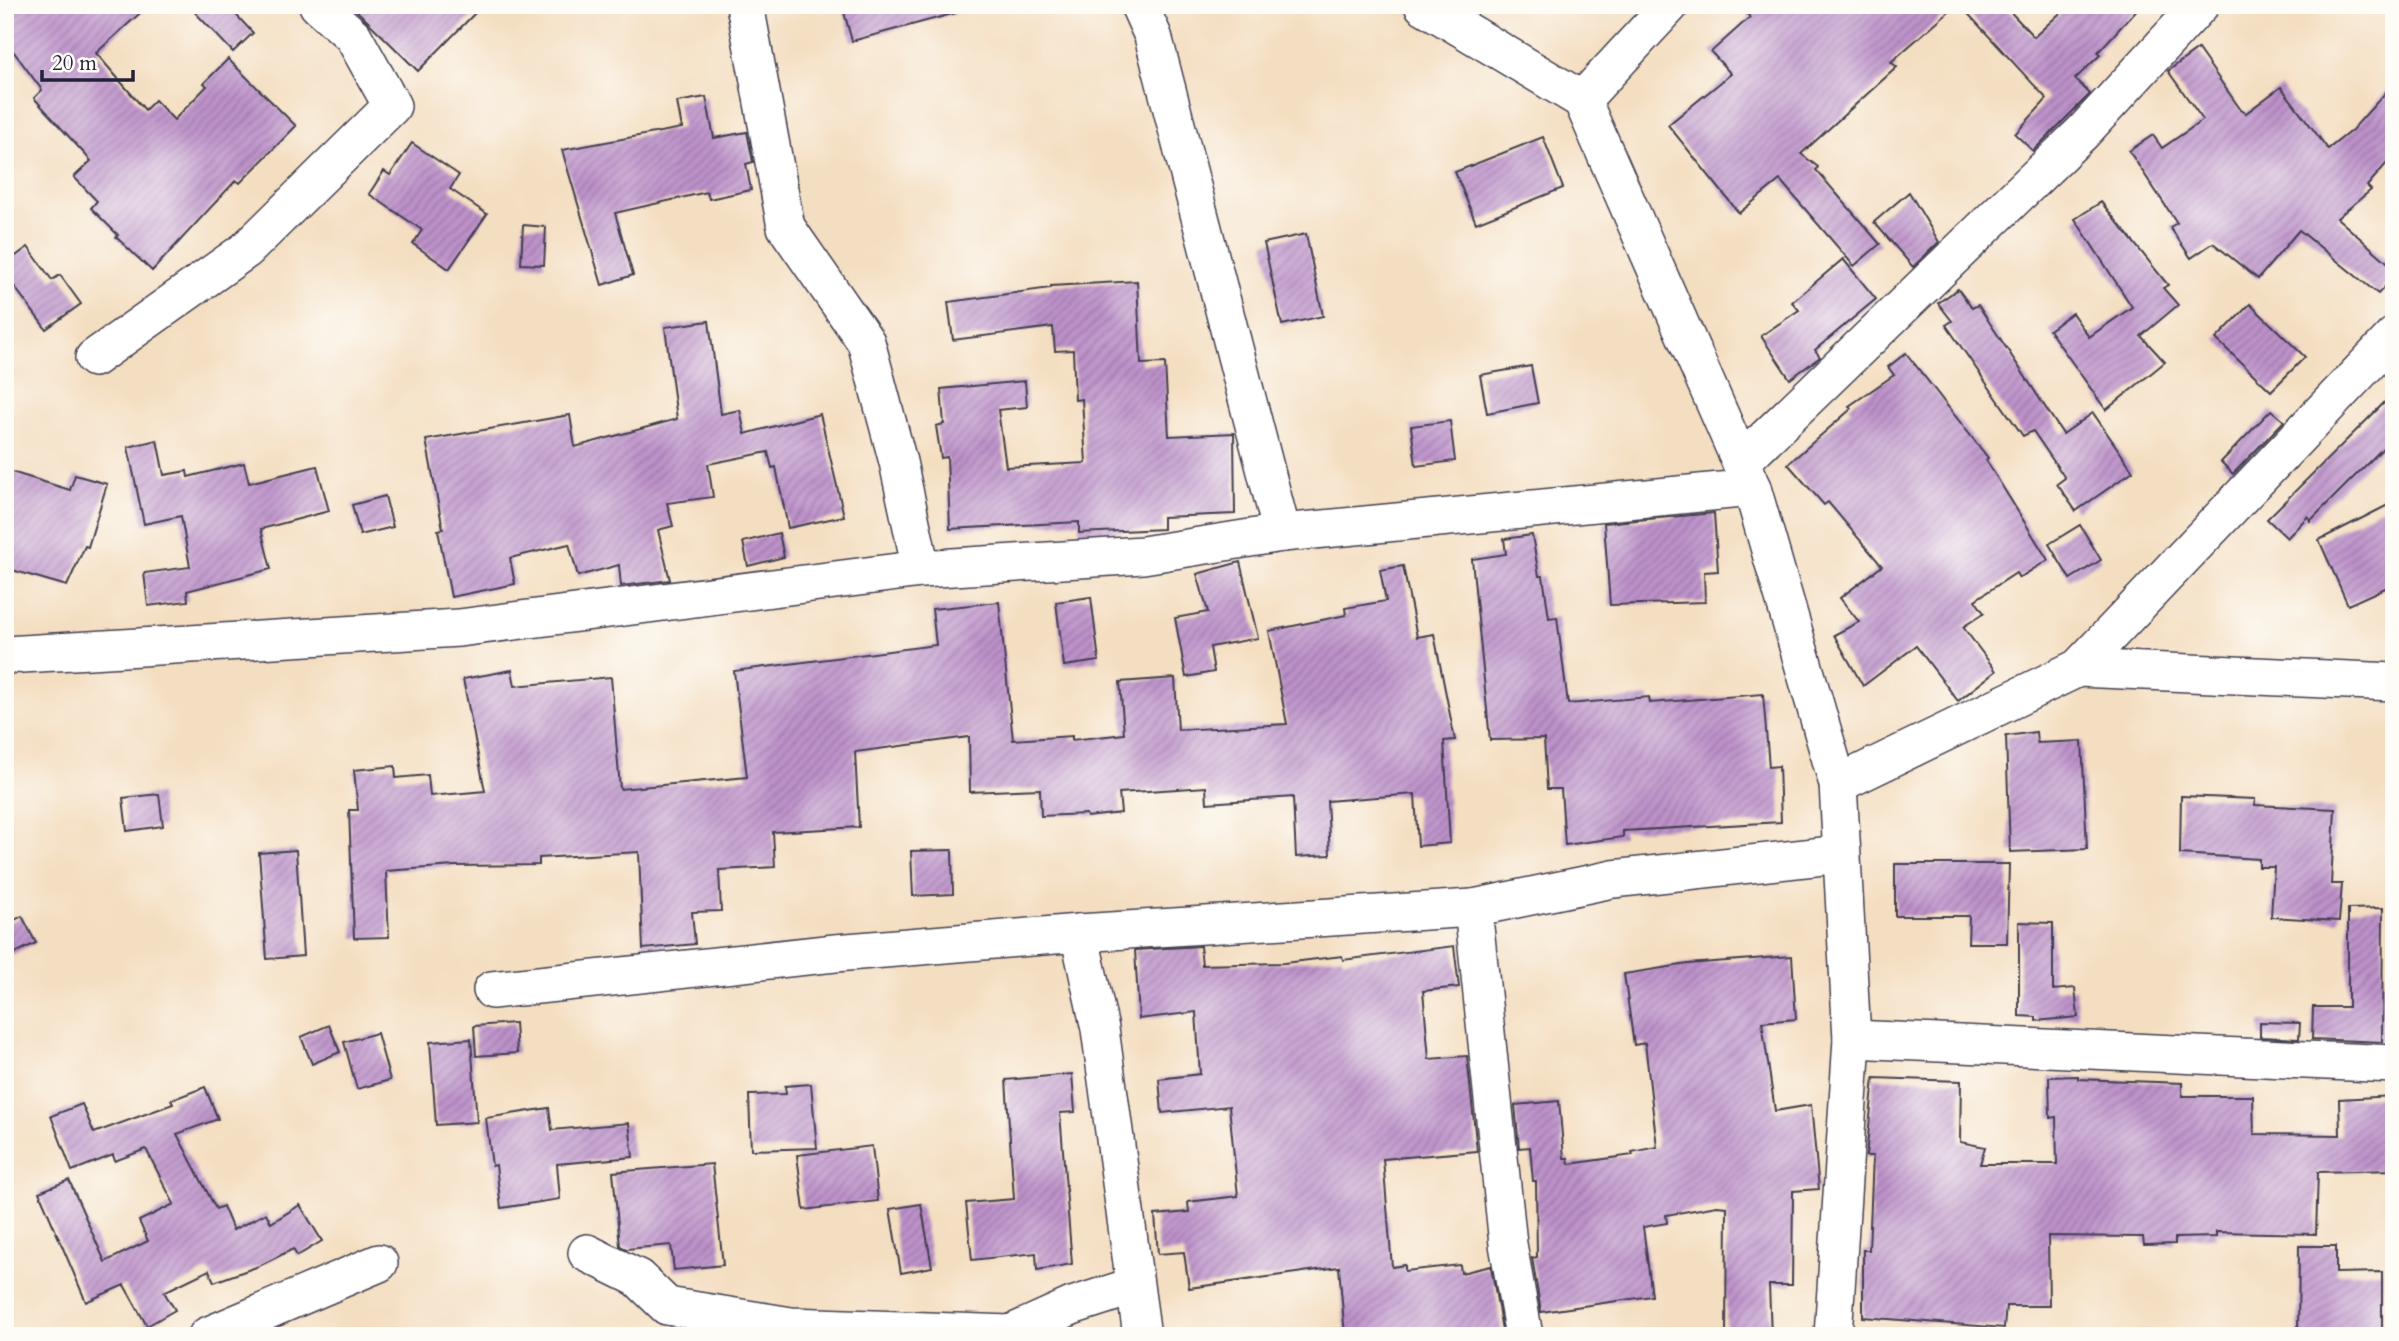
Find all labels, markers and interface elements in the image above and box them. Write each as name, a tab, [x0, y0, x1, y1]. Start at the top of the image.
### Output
scale bar	[42, 38, 133, 82]
text: 20 m	[52, 49, 97, 78]

